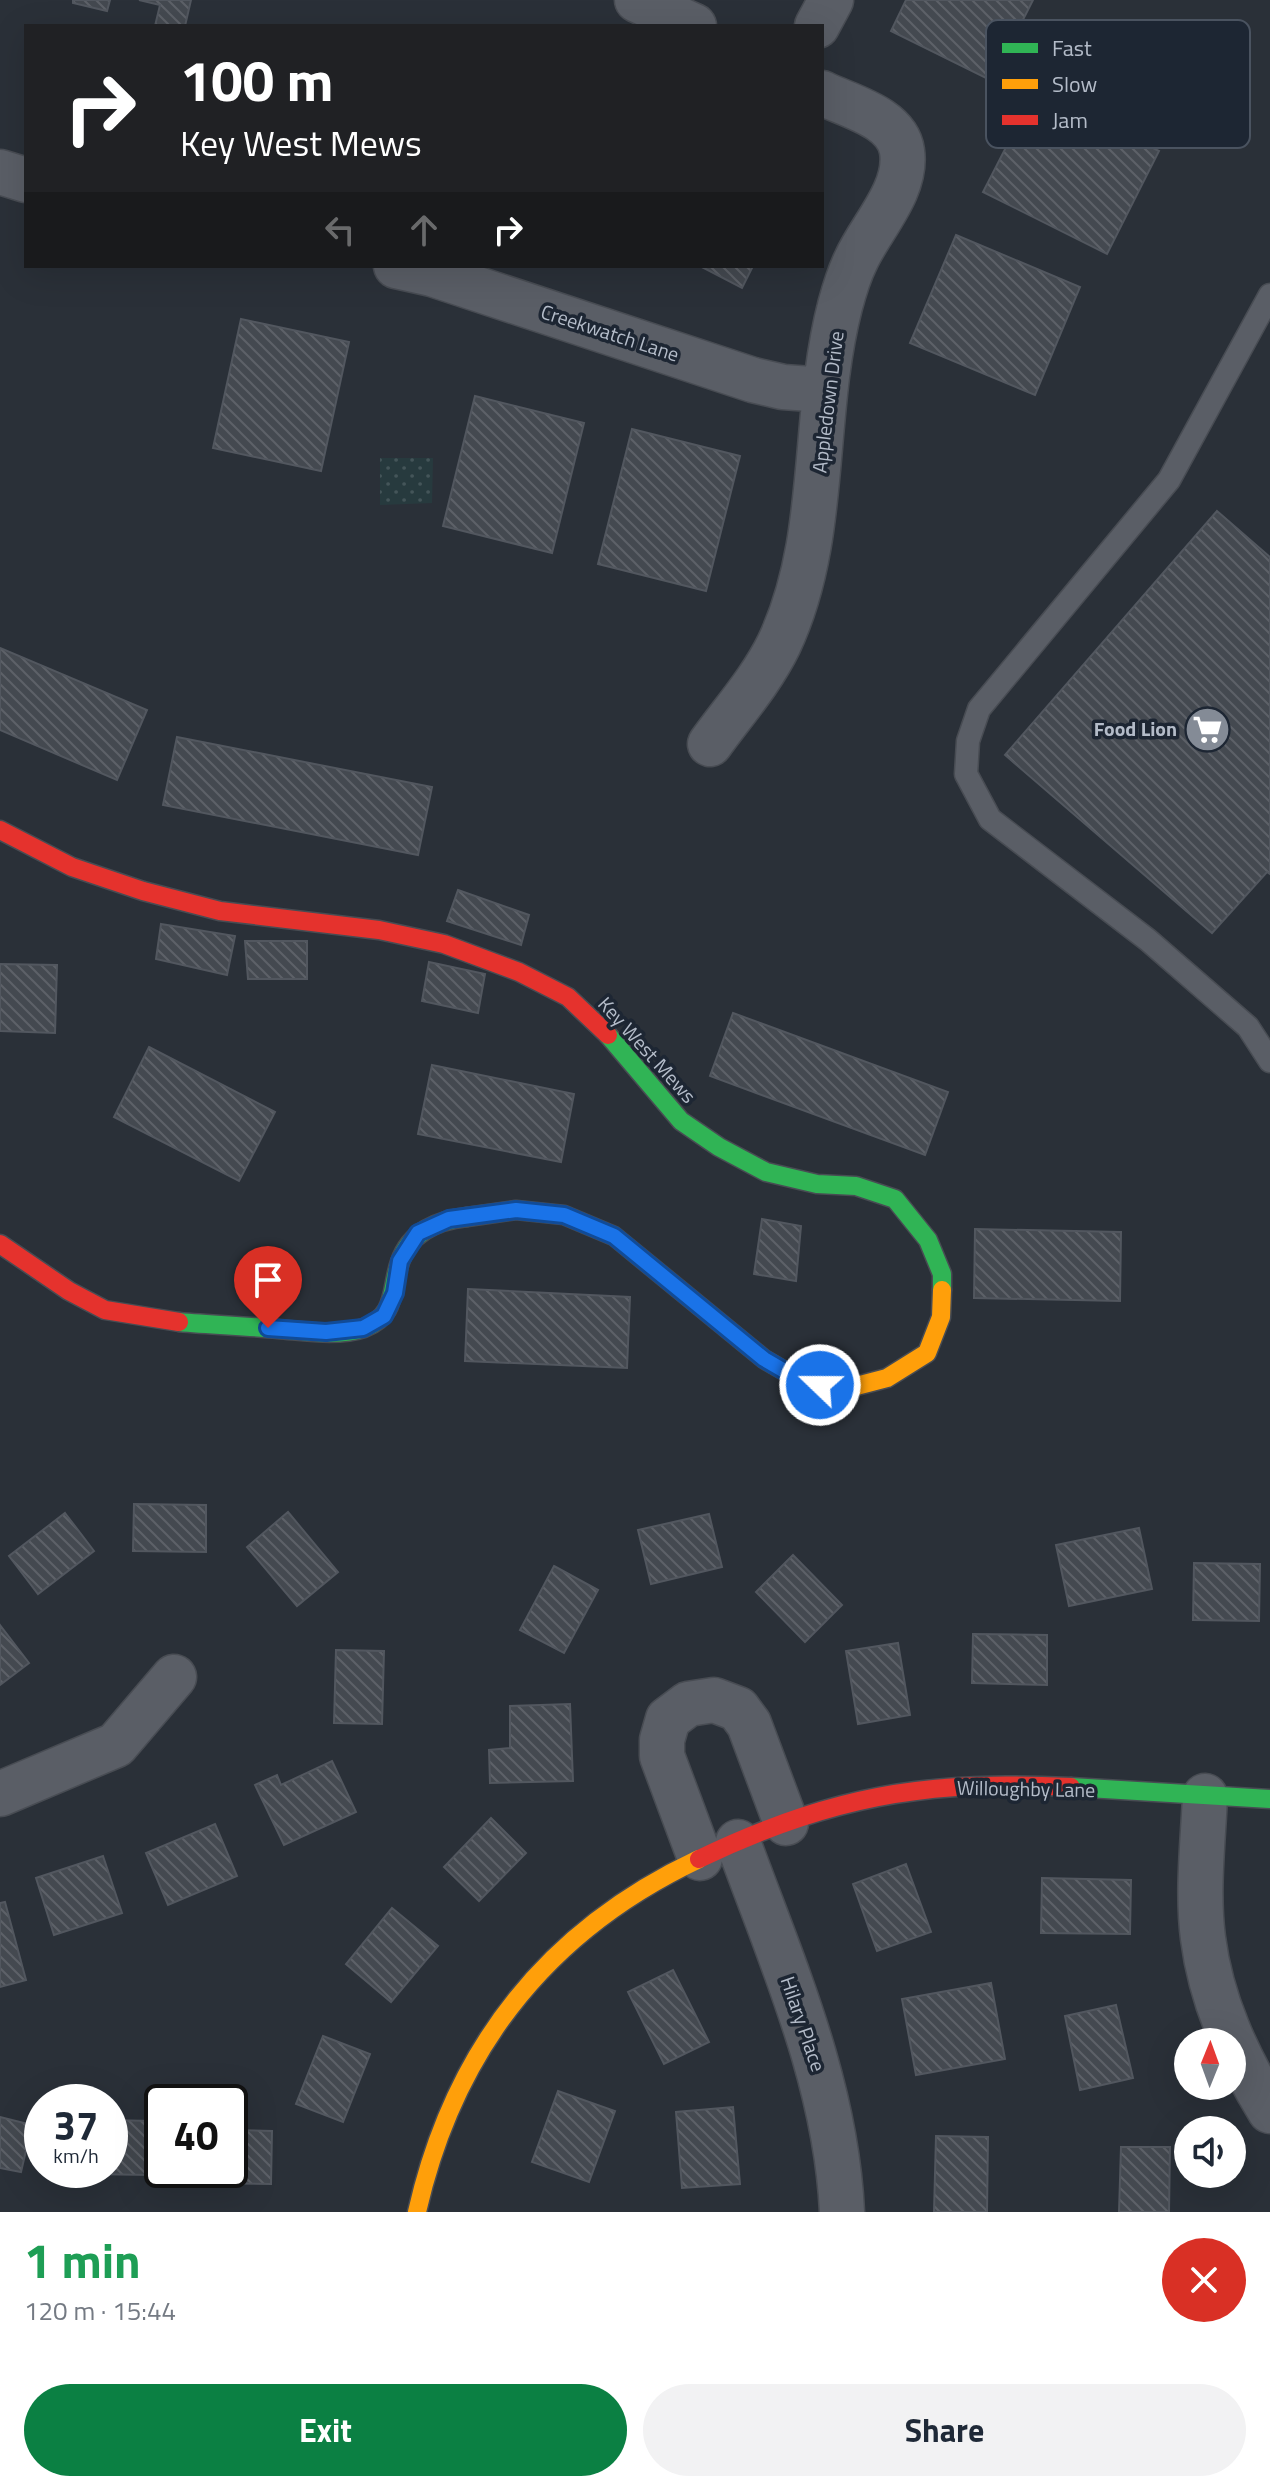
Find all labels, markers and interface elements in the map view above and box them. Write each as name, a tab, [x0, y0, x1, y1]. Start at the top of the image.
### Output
legend	[986, 20, 1250, 148]
text: Fast	[1052, 31, 1092, 65]
text: 100 m	[180, 38, 333, 123]
icon: right	[48, 56, 152, 160]
text: Slow	[1052, 67, 1098, 101]
text: Jam	[1052, 103, 1088, 137]
text: Key West Mews	[180, 115, 422, 170]
icon: left	[318, 208, 362, 252]
icon: ahead	[402, 208, 446, 252]
icon: right	[486, 208, 530, 252]
street label: Creekwatch Lane	[537, 296, 683, 369]
street label: Appledown Drive	[803, 329, 852, 475]
supermarket icon: Food Lion	[1184, 705, 1232, 753]
place label: Food Lion	[1094, 713, 1177, 744]
street label: Key West Mews	[591, 989, 704, 1110]
pin	[234, 1246, 302, 1328]
icon: arrive	[246, 1258, 290, 1302]
position arrow	[778, 1343, 862, 1427]
street label: Willoughby Lane	[957, 1772, 1095, 1805]
street label: Hilary Place	[773, 1972, 834, 2076]
north arrow	[1174, 2028, 1246, 2100]
map controls	[1174, 2028, 1246, 2188]
speed limit sign: 40	[144, 2084, 248, 2188]
text: 37	[54, 2095, 98, 2156]
button: sound	[1174, 2116, 1246, 2188]
text: km/h	[53, 2140, 99, 2171]
text: 1 min	[24, 2224, 141, 2297]
button: close	[1162, 2238, 1246, 2322]
text: 120 m · 15:44	[24, 2291, 176, 2330]
button: Exit	[24, 2384, 627, 2476]
button: Share	[643, 2384, 1246, 2476]

